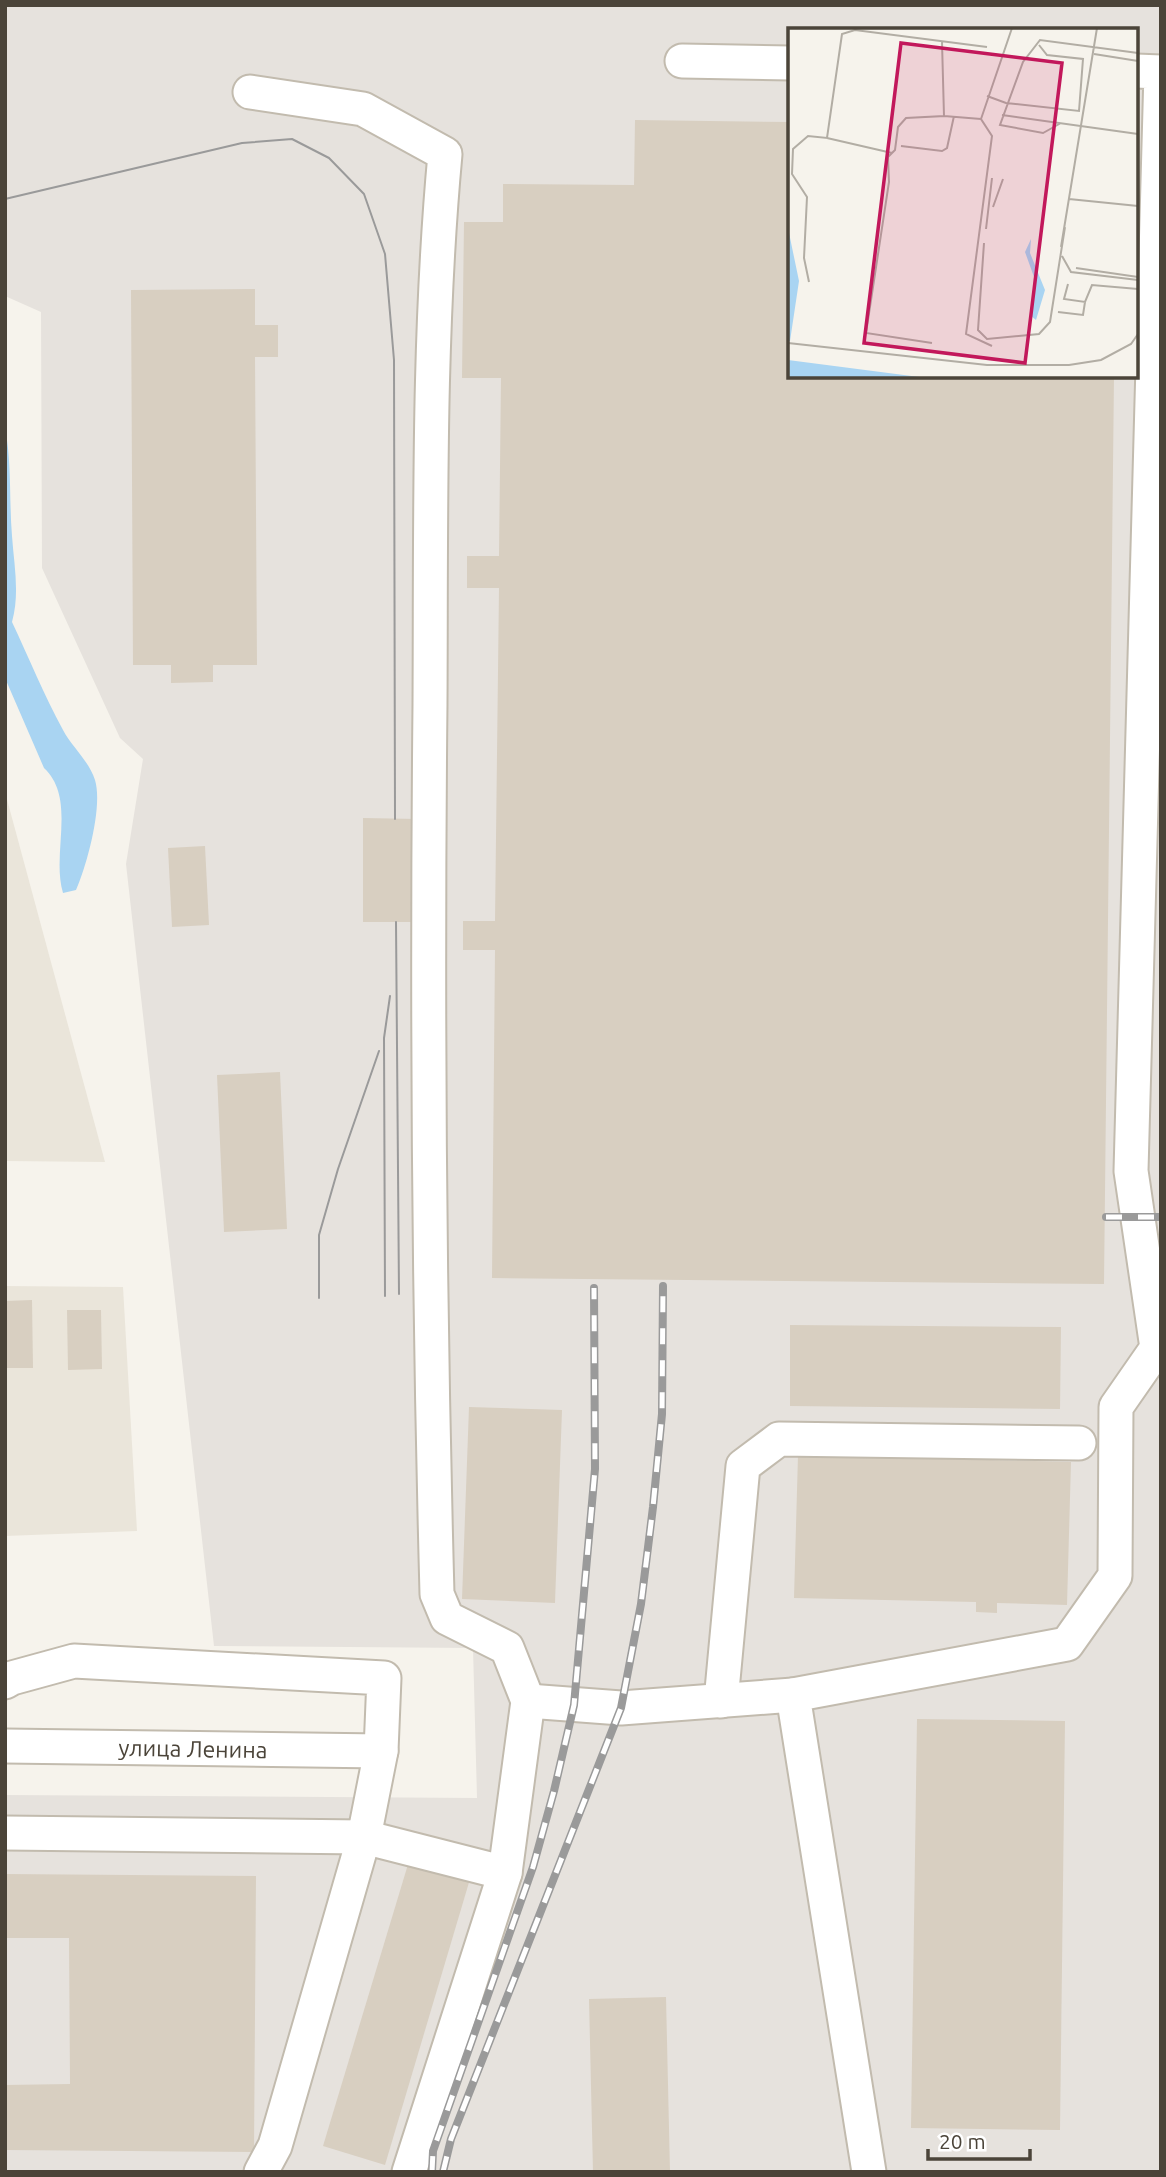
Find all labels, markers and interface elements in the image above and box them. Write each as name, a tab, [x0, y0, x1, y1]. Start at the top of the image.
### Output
inset map	[788, 28, 1138, 378]
street label: улица Ленина	[118, 1735, 268, 1762]
scale bar	[928, 2118, 1030, 2162]
text: 20 m	[939, 2129, 986, 2153]

